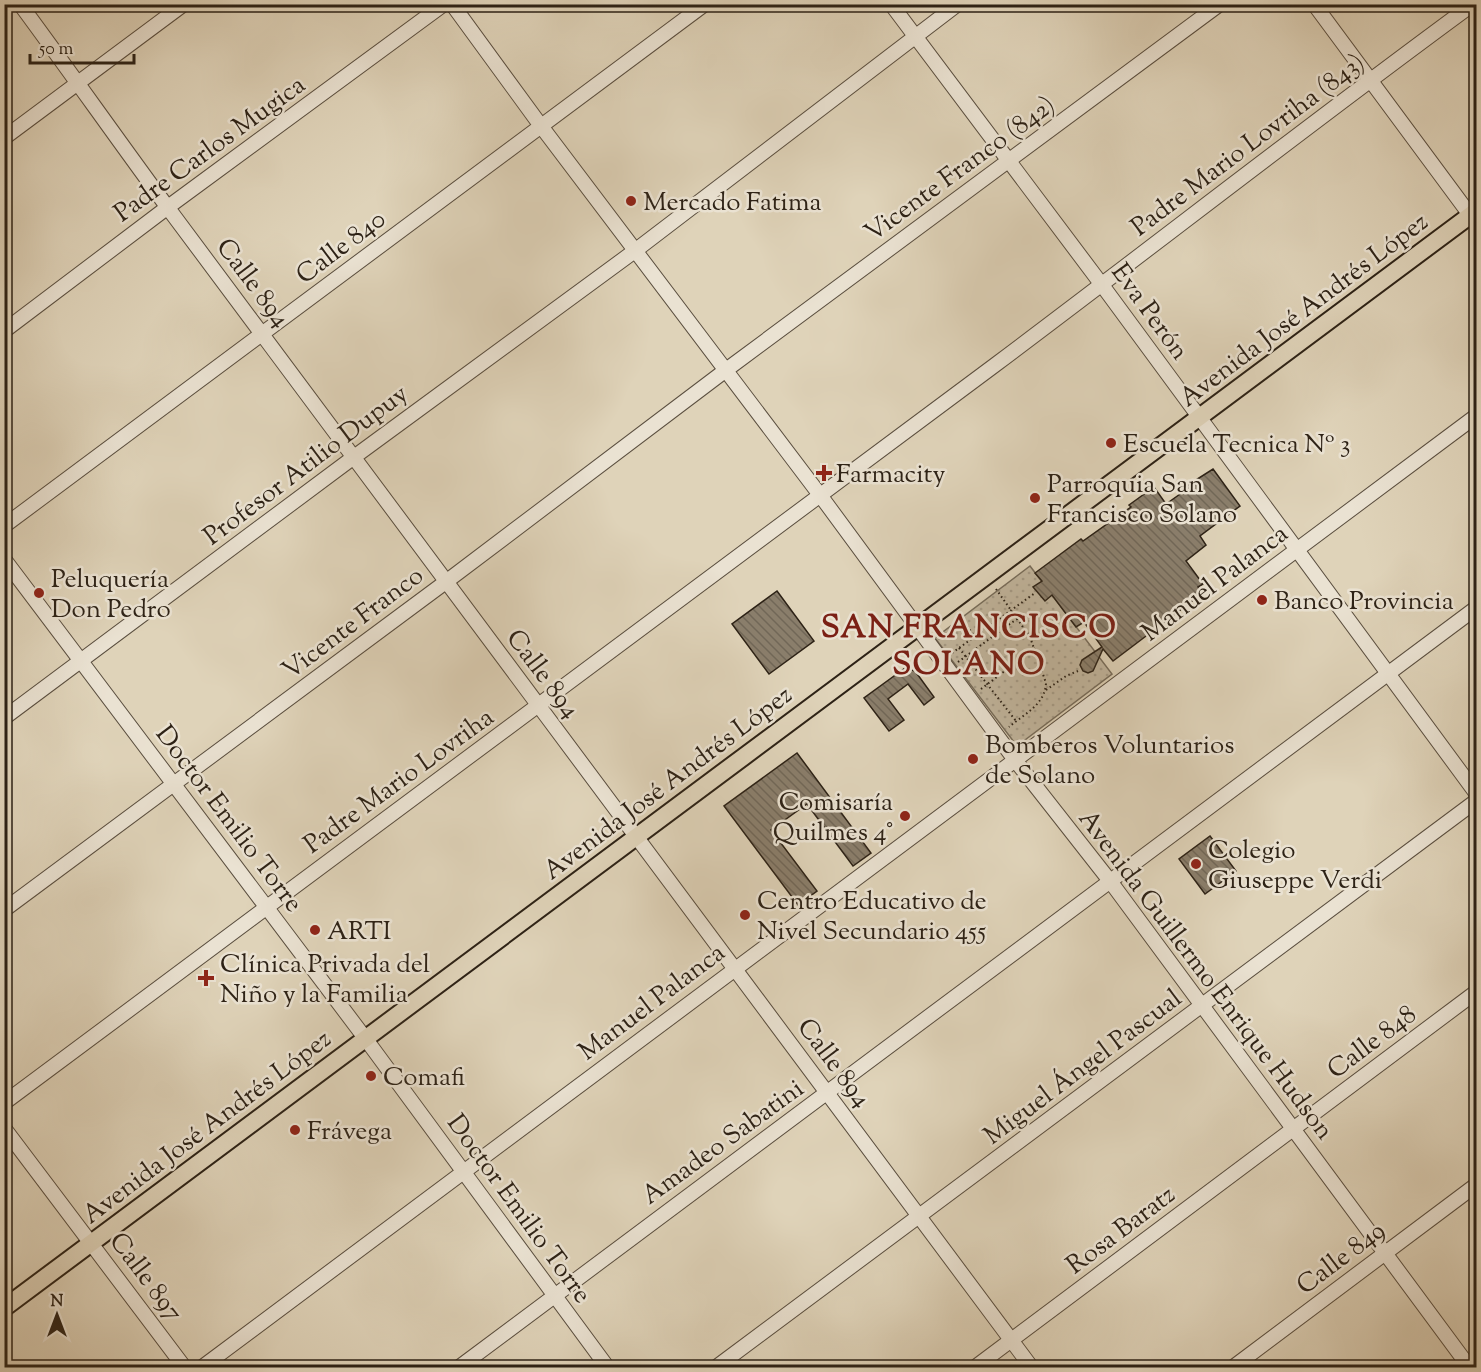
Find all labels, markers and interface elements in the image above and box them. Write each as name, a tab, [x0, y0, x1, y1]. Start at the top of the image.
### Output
scale bar	[30, 27, 134, 65]
text: 50 m	[38, 37, 74, 63]
street label: Padre Mario Lovriha (843)	[1124, 46, 1373, 246]
street label: Padre Carlos Mugica	[107, 68, 314, 232]
street label: Vicente Franco (842)	[857, 88, 1063, 252]
place label: Mercado Fatima	[643, 185, 821, 222]
marker: Mercado Fatima	[624, 194, 638, 208]
street label: Calle 840	[289, 202, 394, 294]
street label: Avenida José Andrés López	[1172, 205, 1437, 417]
street label: Calle 894	[206, 231, 298, 336]
street label: Eva Perón	[1101, 256, 1197, 369]
street label: Profesor Atilio Dupuy	[196, 377, 417, 555]
place label: Escuela Tecnica Nº 3	[1123, 427, 1350, 464]
marker: Escuela Tecnica Nº 3	[1104, 436, 1118, 450]
place label: Farmacity	[836, 457, 945, 494]
marker: Farmacity	[817, 466, 831, 480]
place label: Parroquia San Francisco Solano	[1047, 467, 1237, 534]
marker: Parroquia San Francisco Solano	[1028, 491, 1042, 505]
street label: Manuel Palanca	[1134, 517, 1297, 651]
street label: Vicente Franco	[275, 558, 432, 690]
place label: Peluquería Don Pedro	[51, 562, 171, 629]
place label: Banco Provincia	[1274, 584, 1454, 621]
marker: Peluquería Don Pedro	[32, 586, 46, 600]
marker: Banco Provincia	[1255, 593, 1269, 607]
district label: SAN FRANCISCO SOLANO	[821, 606, 1117, 689]
street label: Calle 894	[496, 622, 588, 727]
street label: Avenida José Andrés López	[536, 678, 801, 890]
street label: Padre Mario Lovriha	[297, 700, 502, 864]
street label: Doctor Emilio Torre	[145, 718, 311, 921]
place label: Bomberos Voluntarios de Solano	[985, 728, 1234, 795]
marker: Bomberos Voluntarios de Solano	[966, 752, 980, 766]
place label: Comisaría Quilmes 4°	[773, 785, 893, 852]
street label: Avenida Guillermo Enrique Hudson	[1068, 803, 1342, 1148]
marker: Comisaría Quilmes 4°	[898, 809, 912, 823]
place label: Colegio Giuseppe Verdi	[1208, 833, 1382, 900]
marker: Colegio Giuseppe Verdi	[1189, 857, 1203, 871]
place label: Centro Educativo de Nivel Secundario 455	[757, 884, 987, 951]
marker: Centro Educativo de Nivel Secundario 455	[738, 908, 752, 922]
place label: ARTI	[327, 914, 392, 951]
marker: ARTI	[308, 923, 322, 937]
street label: Manuel Palanca	[571, 936, 734, 1070]
place label: Clínica Privada del Niño y la Familia	[220, 947, 430, 1014]
marker: Clínica Privada del Niño y la Familia	[197, 969, 215, 987]
street label: Miguel Ángel Pascual	[977, 981, 1190, 1155]
street label: Calle 848	[1320, 997, 1425, 1089]
street label: Calle 894	[787, 1011, 879, 1116]
street label: Avenida José Andrés López	[75, 1022, 340, 1234]
place label: Comafi	[383, 1060, 465, 1097]
marker: Comafi	[364, 1069, 378, 1083]
street label: Amadeo Sabatini	[635, 1071, 812, 1215]
street label: Doctor Emilio Torre	[437, 1107, 599, 1312]
place label: Frávega	[307, 1114, 392, 1151]
marker: Frávega	[288, 1123, 302, 1137]
street label: Rosa Baratz	[1059, 1178, 1184, 1284]
street label: Calle 849	[1289, 1213, 1394, 1305]
street label: Calle 897	[99, 1225, 191, 1330]
north arrow	[27, 1285, 87, 1345]
text: N	[51, 1291, 64, 1314]

